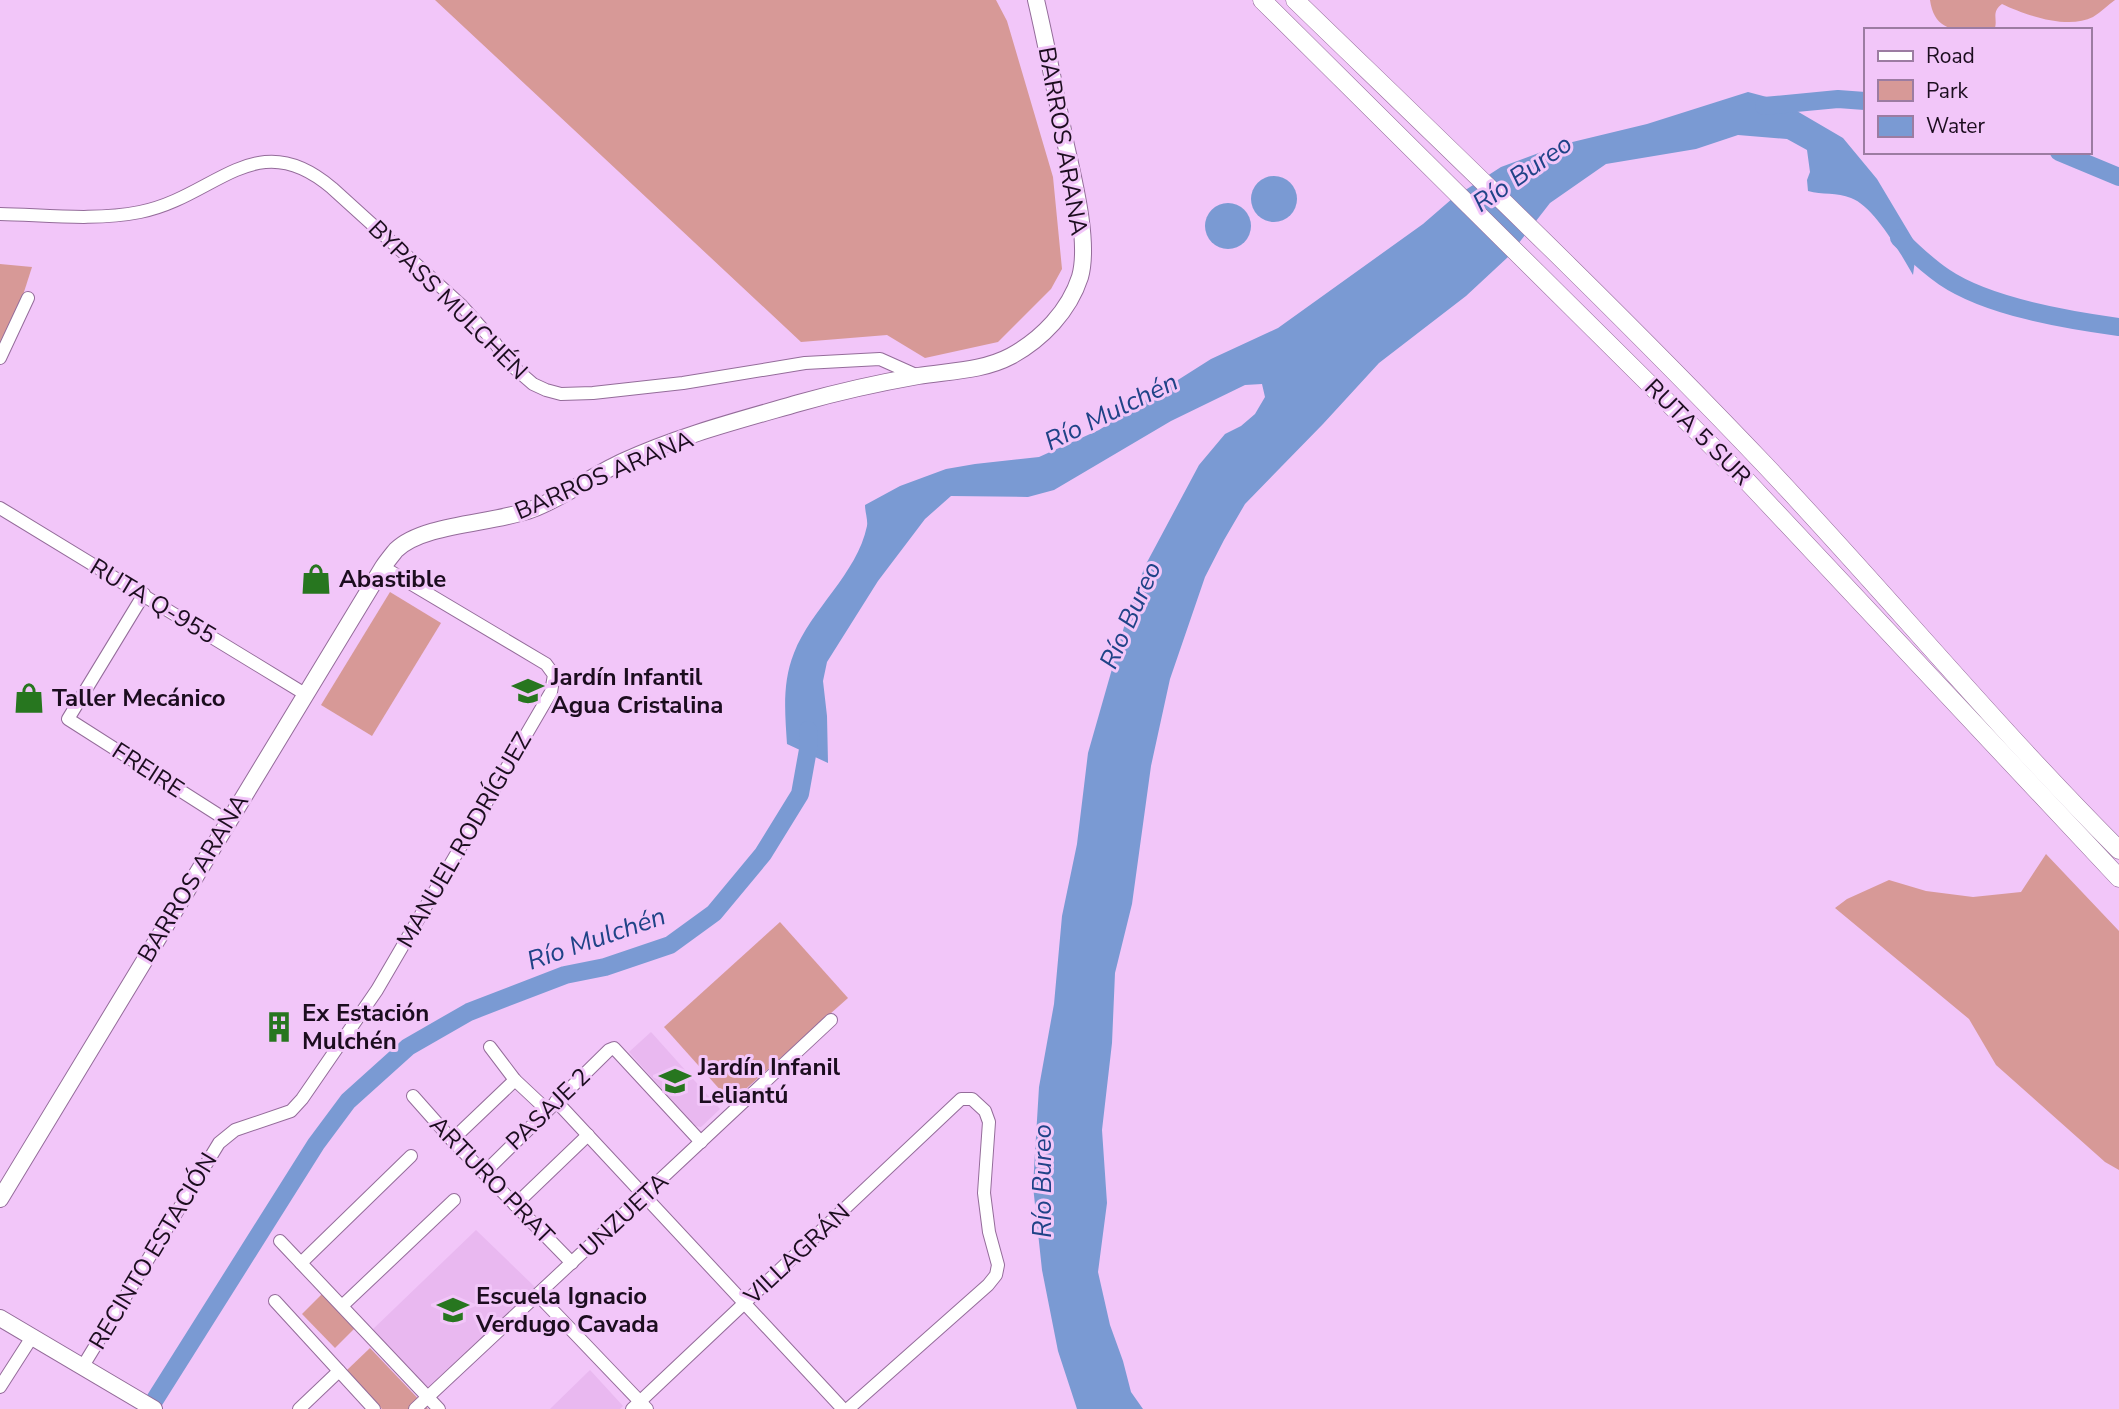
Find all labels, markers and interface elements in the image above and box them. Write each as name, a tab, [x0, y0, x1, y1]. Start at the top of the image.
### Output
legend	[1864, 28, 2091, 154]
text: Road	[1926, 42, 1975, 70]
street label: BARROS ARANA	[1031, 44, 1095, 238]
text: Park	[1926, 77, 1968, 105]
text: Water	[1926, 112, 1985, 140]
water label: Río Bureo	[1465, 126, 1579, 220]
street label: BYPASS MULCHÉN	[361, 213, 535, 387]
water label: Río Mulchén	[1039, 364, 1184, 459]
street label: RUTA 5 SUR	[1638, 372, 1758, 492]
street label: BARROS ARANA	[510, 423, 699, 527]
street label: RUTA Q-955	[84, 551, 222, 651]
water label: Río Bureo	[1091, 556, 1170, 674]
shop icon: Abastible	[299, 562, 333, 596]
place label: Abastible	[339, 563, 446, 595]
place label: Jardín Infantil Agua Cristalina	[550, 661, 723, 721]
school or university icon: Jardín Infantil Agua Cristalina	[511, 674, 545, 708]
shop icon: Taller Mecánico	[12, 681, 46, 715]
place label: Taller Mecánico	[52, 682, 226, 714]
street label: MANUEL RODRÍGUEZ	[389, 726, 539, 954]
street label: FREIRE	[106, 735, 190, 805]
street label: BARROS ARANA	[130, 788, 256, 968]
water label: Río Mulchén	[522, 898, 670, 979]
place label: Ex Estación Mulchén	[302, 997, 429, 1057]
building icon: Ex Estación Mulchén	[262, 1010, 296, 1044]
place label: Jardín Infanil Leliantú	[697, 1051, 841, 1111]
street label: PASAJE 2	[499, 1061, 597, 1157]
school or university icon: Jardín Infanil Leliantú	[658, 1064, 692, 1098]
street label: ARTURO PRAT	[423, 1109, 562, 1251]
water label: Río Bureo	[1025, 1124, 1060, 1238]
street label: RECINTO ESTACIÓN	[81, 1147, 225, 1355]
street label: UNZUETA	[573, 1165, 676, 1264]
street label: VILLAGRÁN	[736, 1197, 857, 1312]
place label: Escuela Ignacio Verdugo Cavada	[475, 1280, 659, 1340]
school or university icon: Escuela Ignacio Verdugo Cavada	[436, 1293, 470, 1327]

